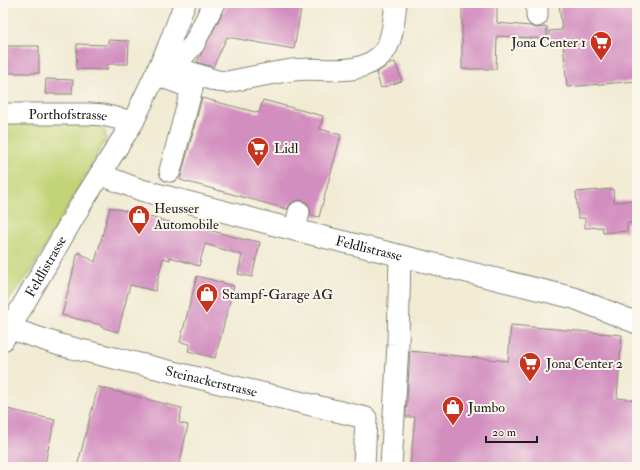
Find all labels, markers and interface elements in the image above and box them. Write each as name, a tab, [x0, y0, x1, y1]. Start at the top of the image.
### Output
supermarket icon: Jona Center 1	[588, 29, 614, 62]
place label: Jona Center 1	[510, 34, 586, 51]
street label: Porthofstrasse	[29, 106, 109, 125]
supermarket icon: Lidl	[245, 135, 271, 168]
place label: Lidl	[274, 140, 299, 157]
place label: Heusser Automobile	[153, 200, 219, 233]
shop icon: Heusser Automobile	[126, 203, 152, 236]
street label: Feldlistrasse	[334, 232, 404, 265]
street label: Feldlistrasse	[21, 233, 70, 300]
shop icon: Stampf-Garage AG	[194, 281, 220, 314]
place label: Stampf-Garage AG	[222, 286, 333, 304]
supermarket icon: Jona Center 2	[517, 350, 543, 383]
place label: Jona Center 2	[545, 355, 623, 372]
street label: Steinackerstrasse	[164, 362, 259, 401]
shop icon: Jumbo	[440, 394, 466, 427]
place label: Jumbo	[467, 399, 505, 416]
scale bar	[486, 418, 537, 444]
text: 20 m	[492, 425, 517, 440]

